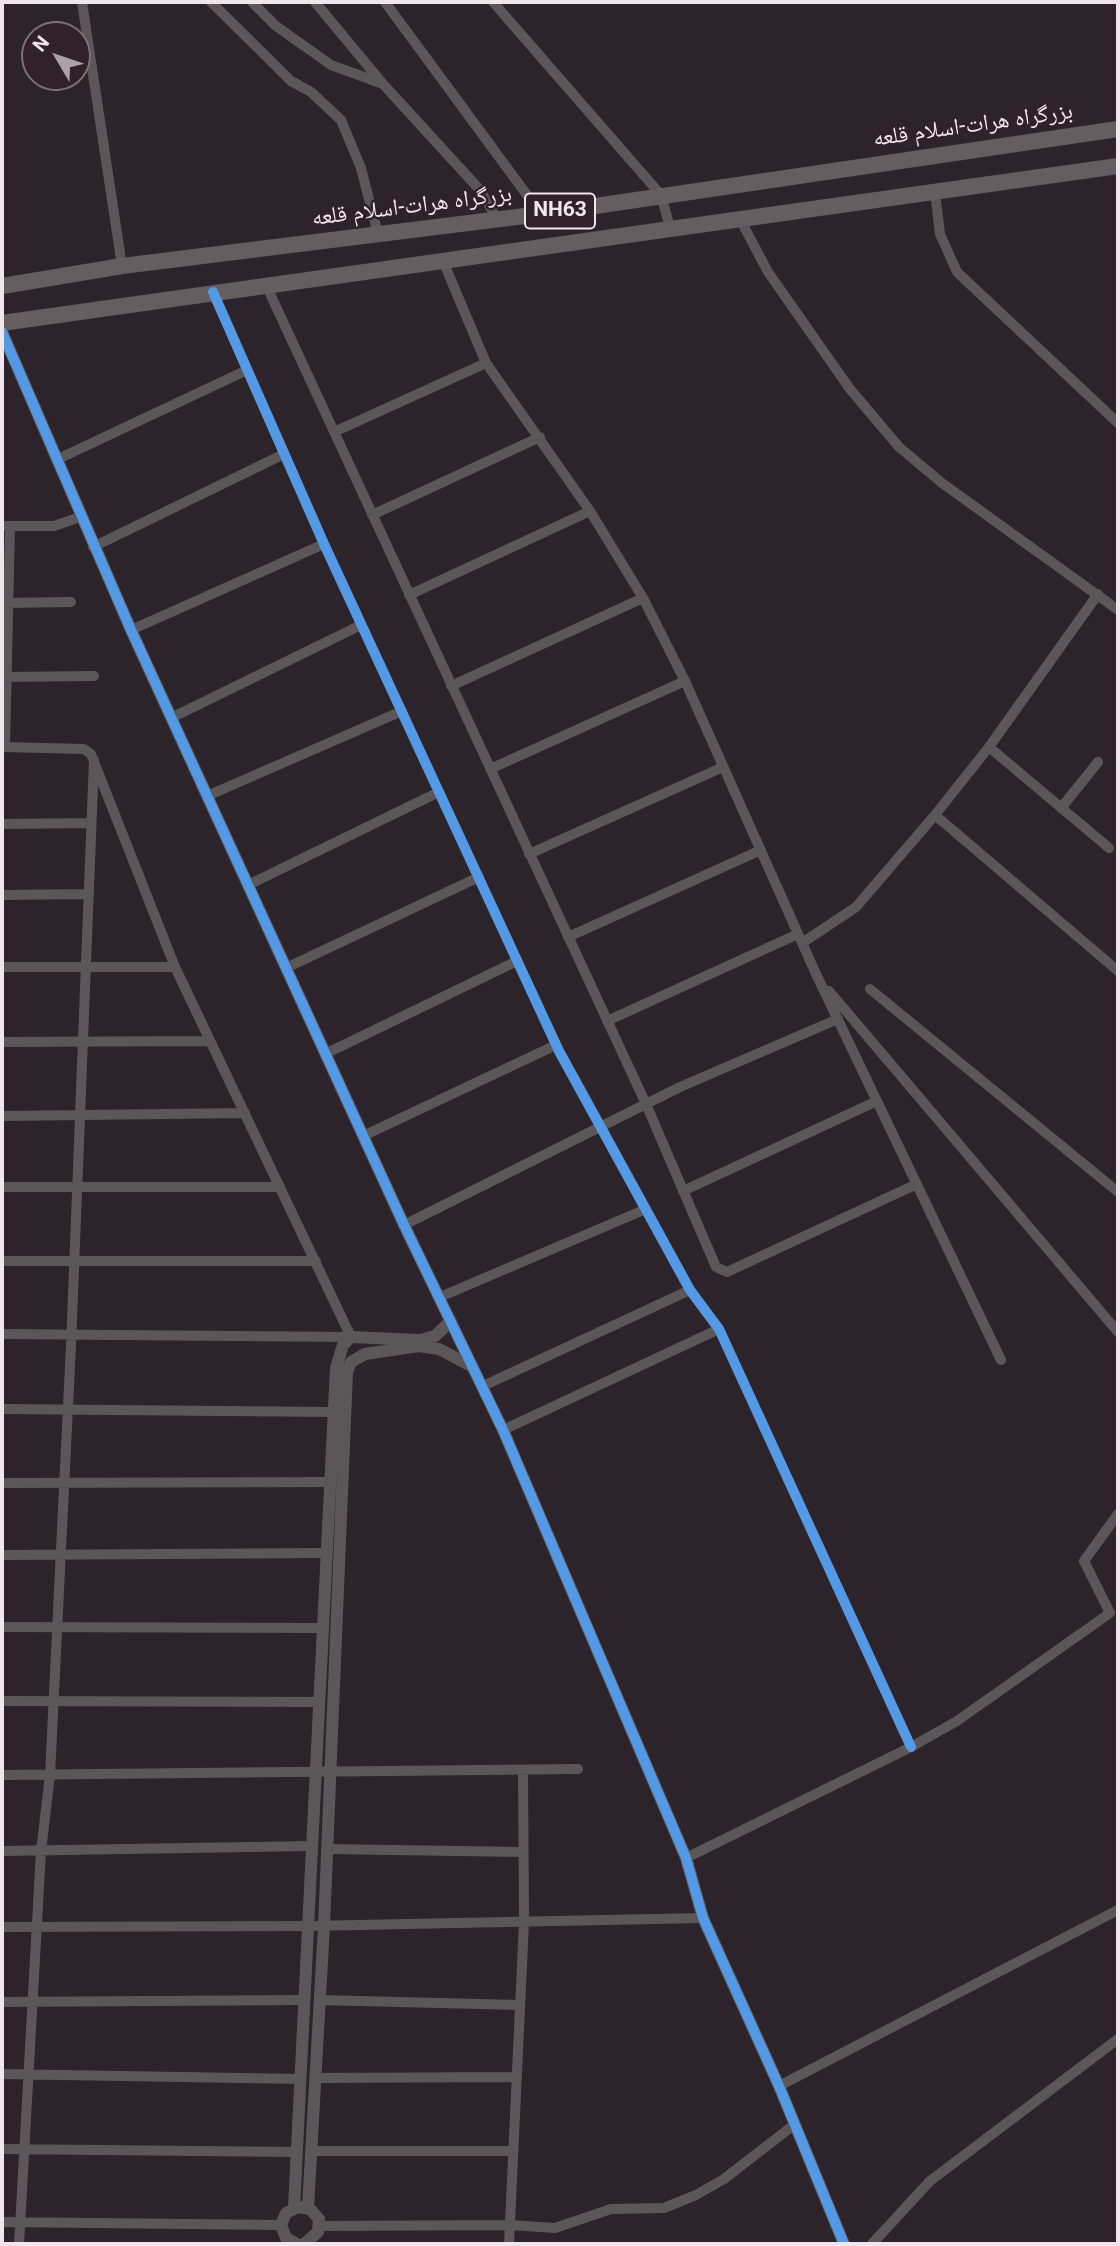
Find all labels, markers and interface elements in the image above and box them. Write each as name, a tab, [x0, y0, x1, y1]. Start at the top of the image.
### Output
north arrow	[21, 21, 91, 91]
text: N	[28, 31, 54, 56]
street label: بزرگراه هرات-اسلام قلعه	[871, 98, 1075, 154]
street label: بزرگراه هرات-اسلام قلعه	[310, 181, 514, 233]
road number: NH63	[525, 194, 595, 228]

